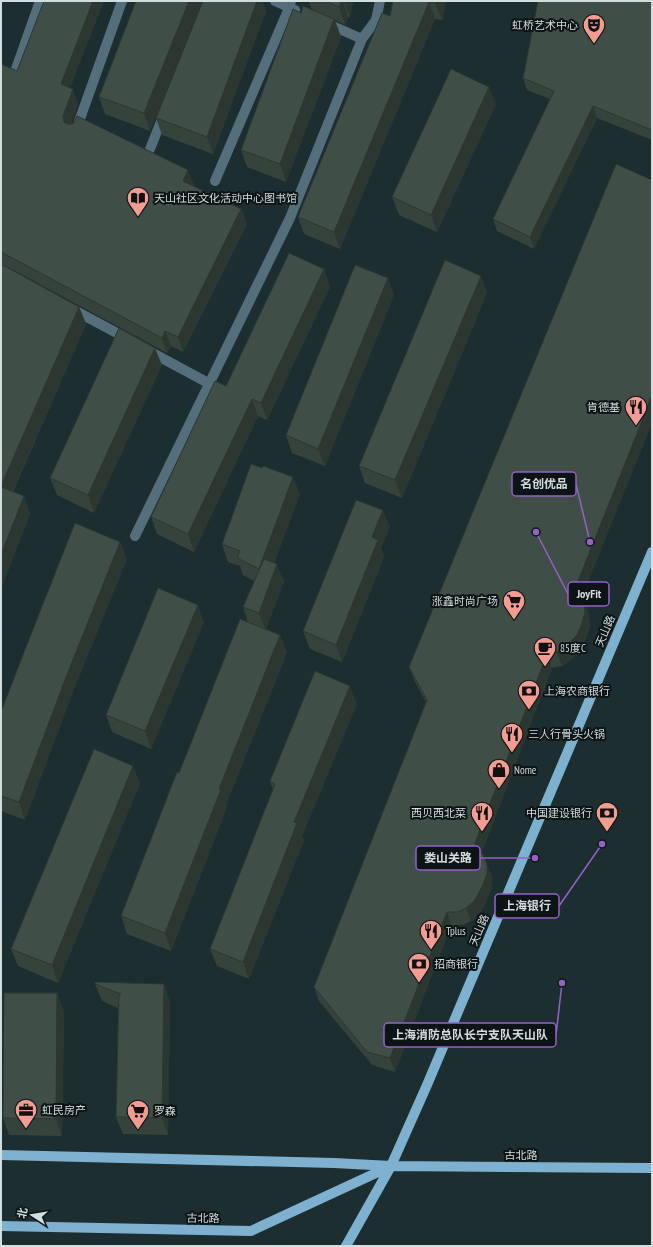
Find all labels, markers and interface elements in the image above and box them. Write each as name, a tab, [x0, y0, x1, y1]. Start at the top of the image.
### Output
theatre icon: 虹桥艺术中心	[581, 12, 607, 45]
place label: 虹桥艺术中心	[512, 18, 578, 32]
library icon: 天山社区文化活动中心图书馆	[125, 185, 151, 218]
place label: 天山社区文化活动中心图书馆	[154, 191, 297, 205]
restaurant icon: 肯德基	[623, 394, 649, 427]
place label: 肯德基	[587, 400, 620, 414]
callout: 名创优品	[512, 472, 576, 496]
text: 名创优品	[520, 476, 568, 491]
callout: JoyFit	[568, 582, 609, 606]
text: JoyFit	[576, 586, 602, 601]
supermarket icon: 涨鑫时尚广场	[501, 588, 527, 621]
place label: 涨鑫时尚广场	[432, 594, 498, 608]
street label: 天山路	[592, 613, 618, 649]
cafe icon: 85度C	[532, 635, 558, 668]
place label: 85度C	[560, 641, 586, 655]
bank icon: 上海农商银行	[516, 678, 542, 711]
place label: 上海农商银行	[544, 684, 610, 698]
restaurant icon: 三人行骨头火锅	[499, 721, 525, 754]
place label: 三人行骨头火锅	[528, 727, 605, 741]
shop icon: Nome	[486, 757, 512, 790]
place label: Nome	[514, 763, 537, 777]
restaurant icon: 西贝西北菜	[469, 800, 495, 833]
bank icon: 中国建设银行	[594, 800, 620, 833]
place label: 西贝西北菜	[411, 806, 466, 820]
place label: 中国建设银行	[526, 806, 592, 820]
callout: 娄山关路	[416, 846, 480, 870]
text: 娄山关路	[424, 850, 472, 865]
callout: 上海银行	[495, 894, 559, 918]
text: 上海银行	[503, 898, 551, 913]
street label: 天山路	[466, 912, 492, 948]
restaurant icon: Tplus	[418, 918, 444, 951]
place label: Tplus	[446, 924, 466, 938]
bank icon: 招商银行	[406, 951, 432, 984]
place label: 招商银行	[434, 957, 478, 971]
callout: 上海消防总队长宁支队天山队	[384, 1023, 556, 1047]
text: 上海消防总队长宁支队天山队	[392, 1027, 548, 1042]
office icon: 虹民房产	[13, 1097, 39, 1130]
supermarket icon: 罗森	[125, 1098, 151, 1131]
place label: 虹民房产	[42, 1103, 86, 1117]
place label: 罗森	[154, 1104, 176, 1118]
street label: 古北路	[505, 1148, 538, 1162]
north arrow	[12, 1195, 52, 1235]
text: 北	[14, 1206, 30, 1220]
street label: 古北路	[186, 1211, 220, 1225]

